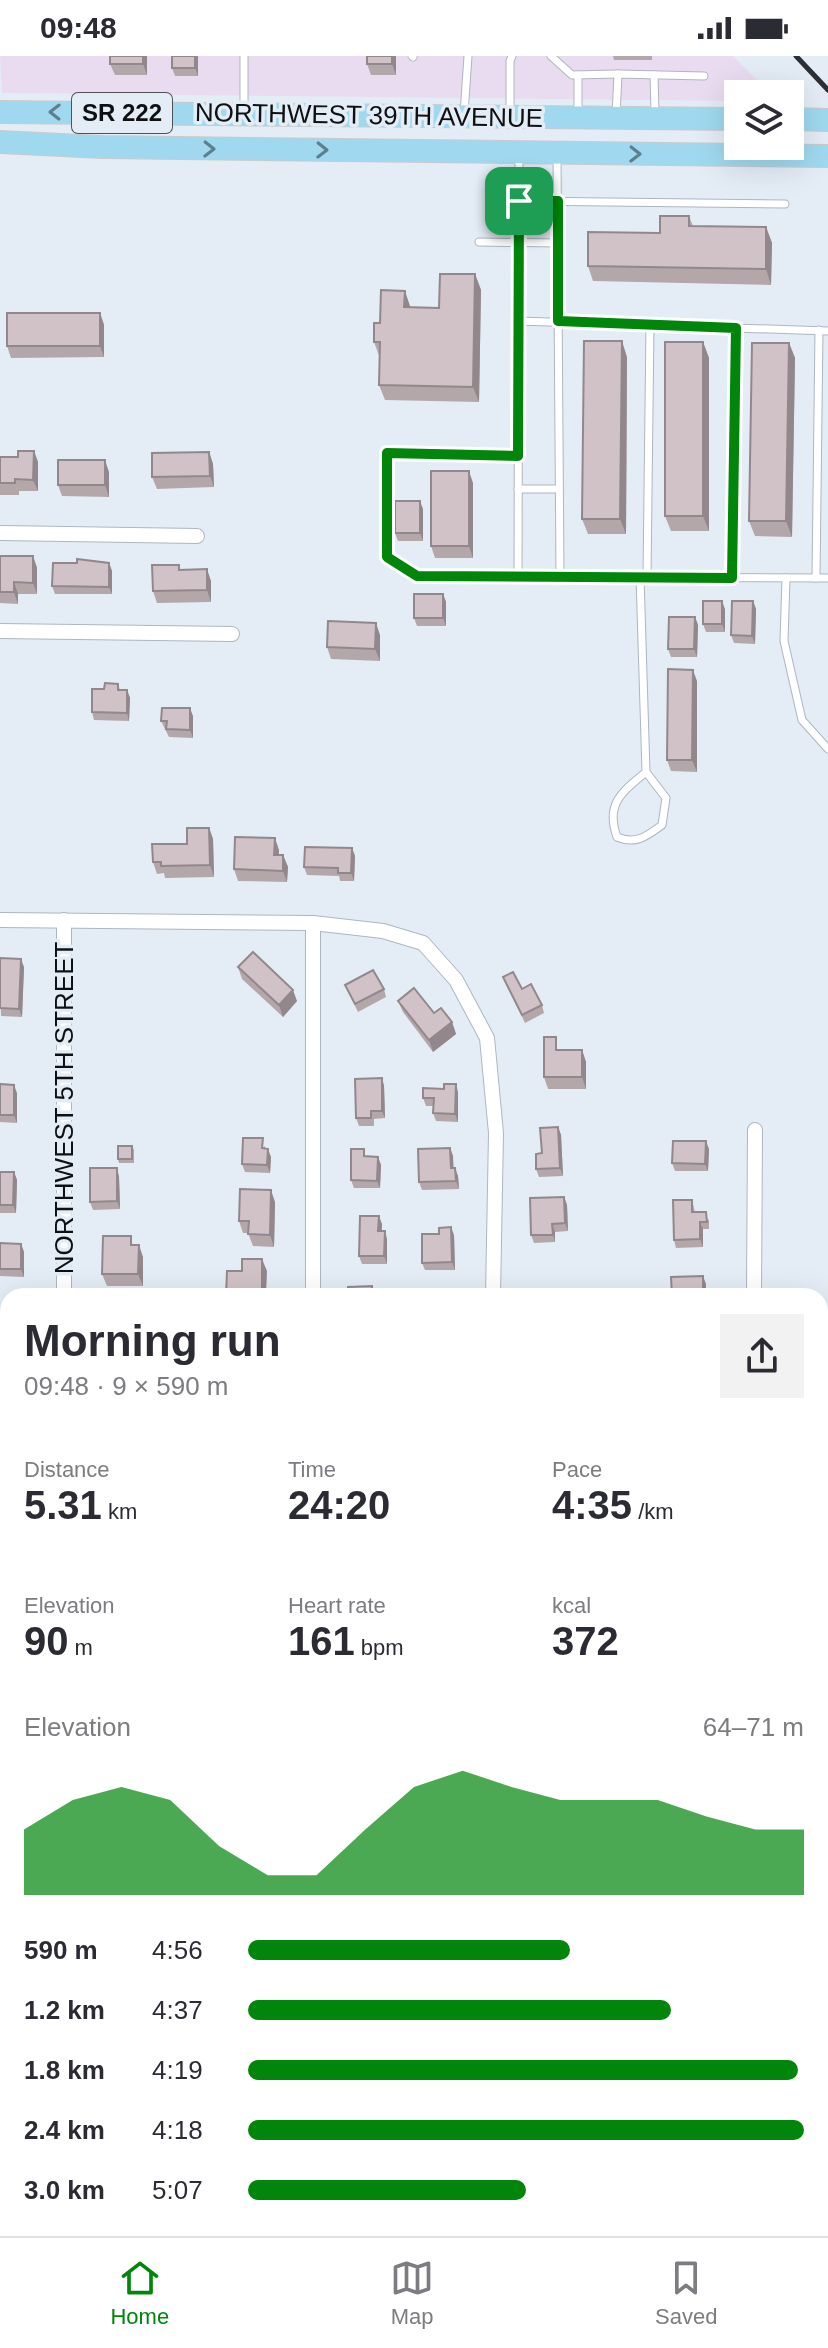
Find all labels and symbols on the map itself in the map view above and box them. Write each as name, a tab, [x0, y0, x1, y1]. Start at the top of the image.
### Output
road number: SR 222	[72, 93, 172, 133]
street label: NORTHWEST 39TH AVENUE	[195, 97, 543, 133]
one-way arrow	[48, 103, 61, 121]
one-way arrow	[203, 140, 216, 157]
one-way arrow	[316, 142, 329, 159]
one-way arrow	[629, 145, 642, 163]
pin	[485, 167, 553, 235]
street label: NORTHWEST 5TH STREET	[49, 942, 79, 1274]

